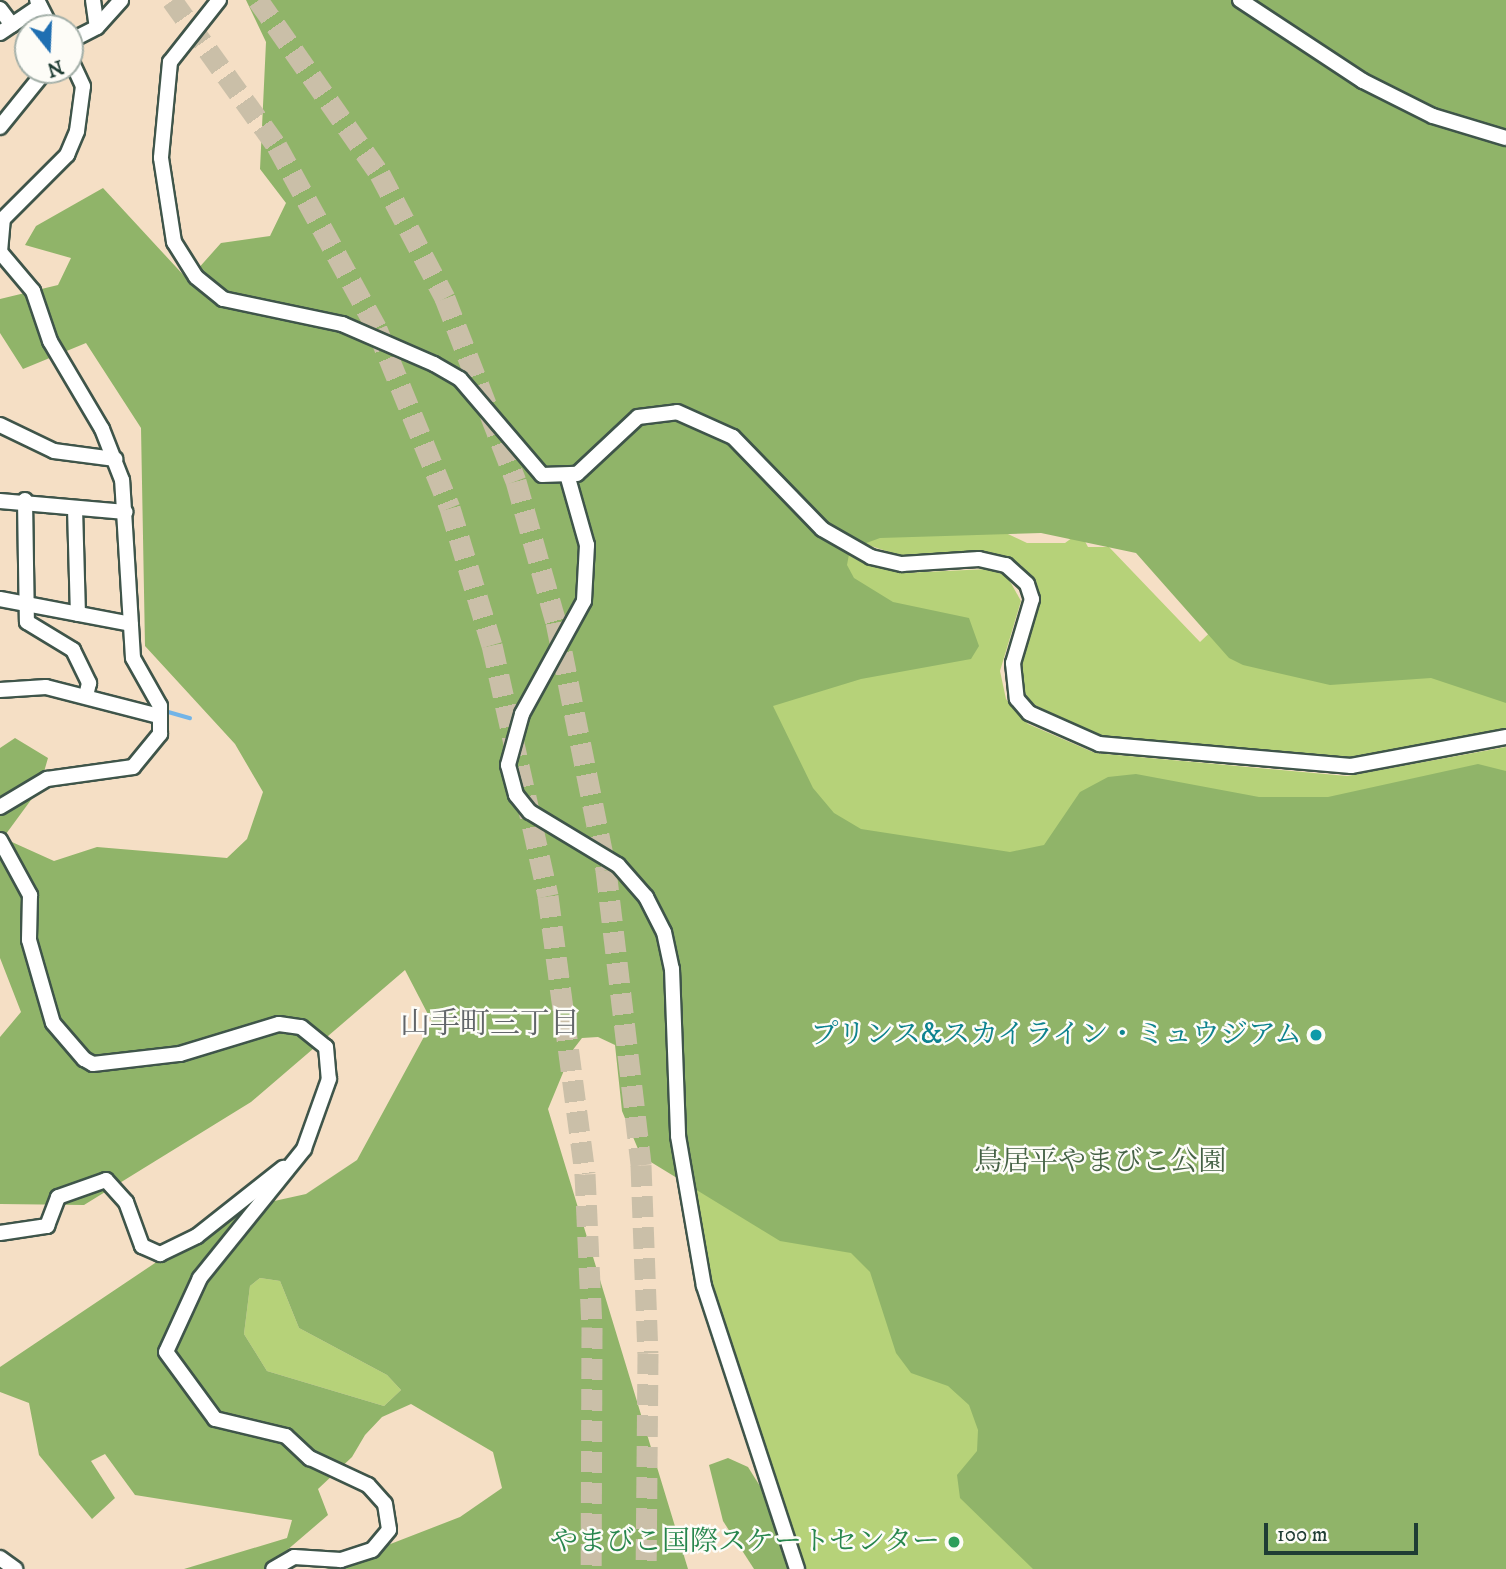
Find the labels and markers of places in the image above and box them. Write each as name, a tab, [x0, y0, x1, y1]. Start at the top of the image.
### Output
place label: プリンス&スカイライン・ミュウジアム	[804, 1018, 1302, 1052]
marker: プリンス&スカイライン・ミュウジアム	[1308, 1027, 1324, 1043]
place label: やまびこ国際スケートセンター	[548, 1525, 940, 1559]
marker: やまびこ国際スケートセンター	[946, 1534, 962, 1550]

